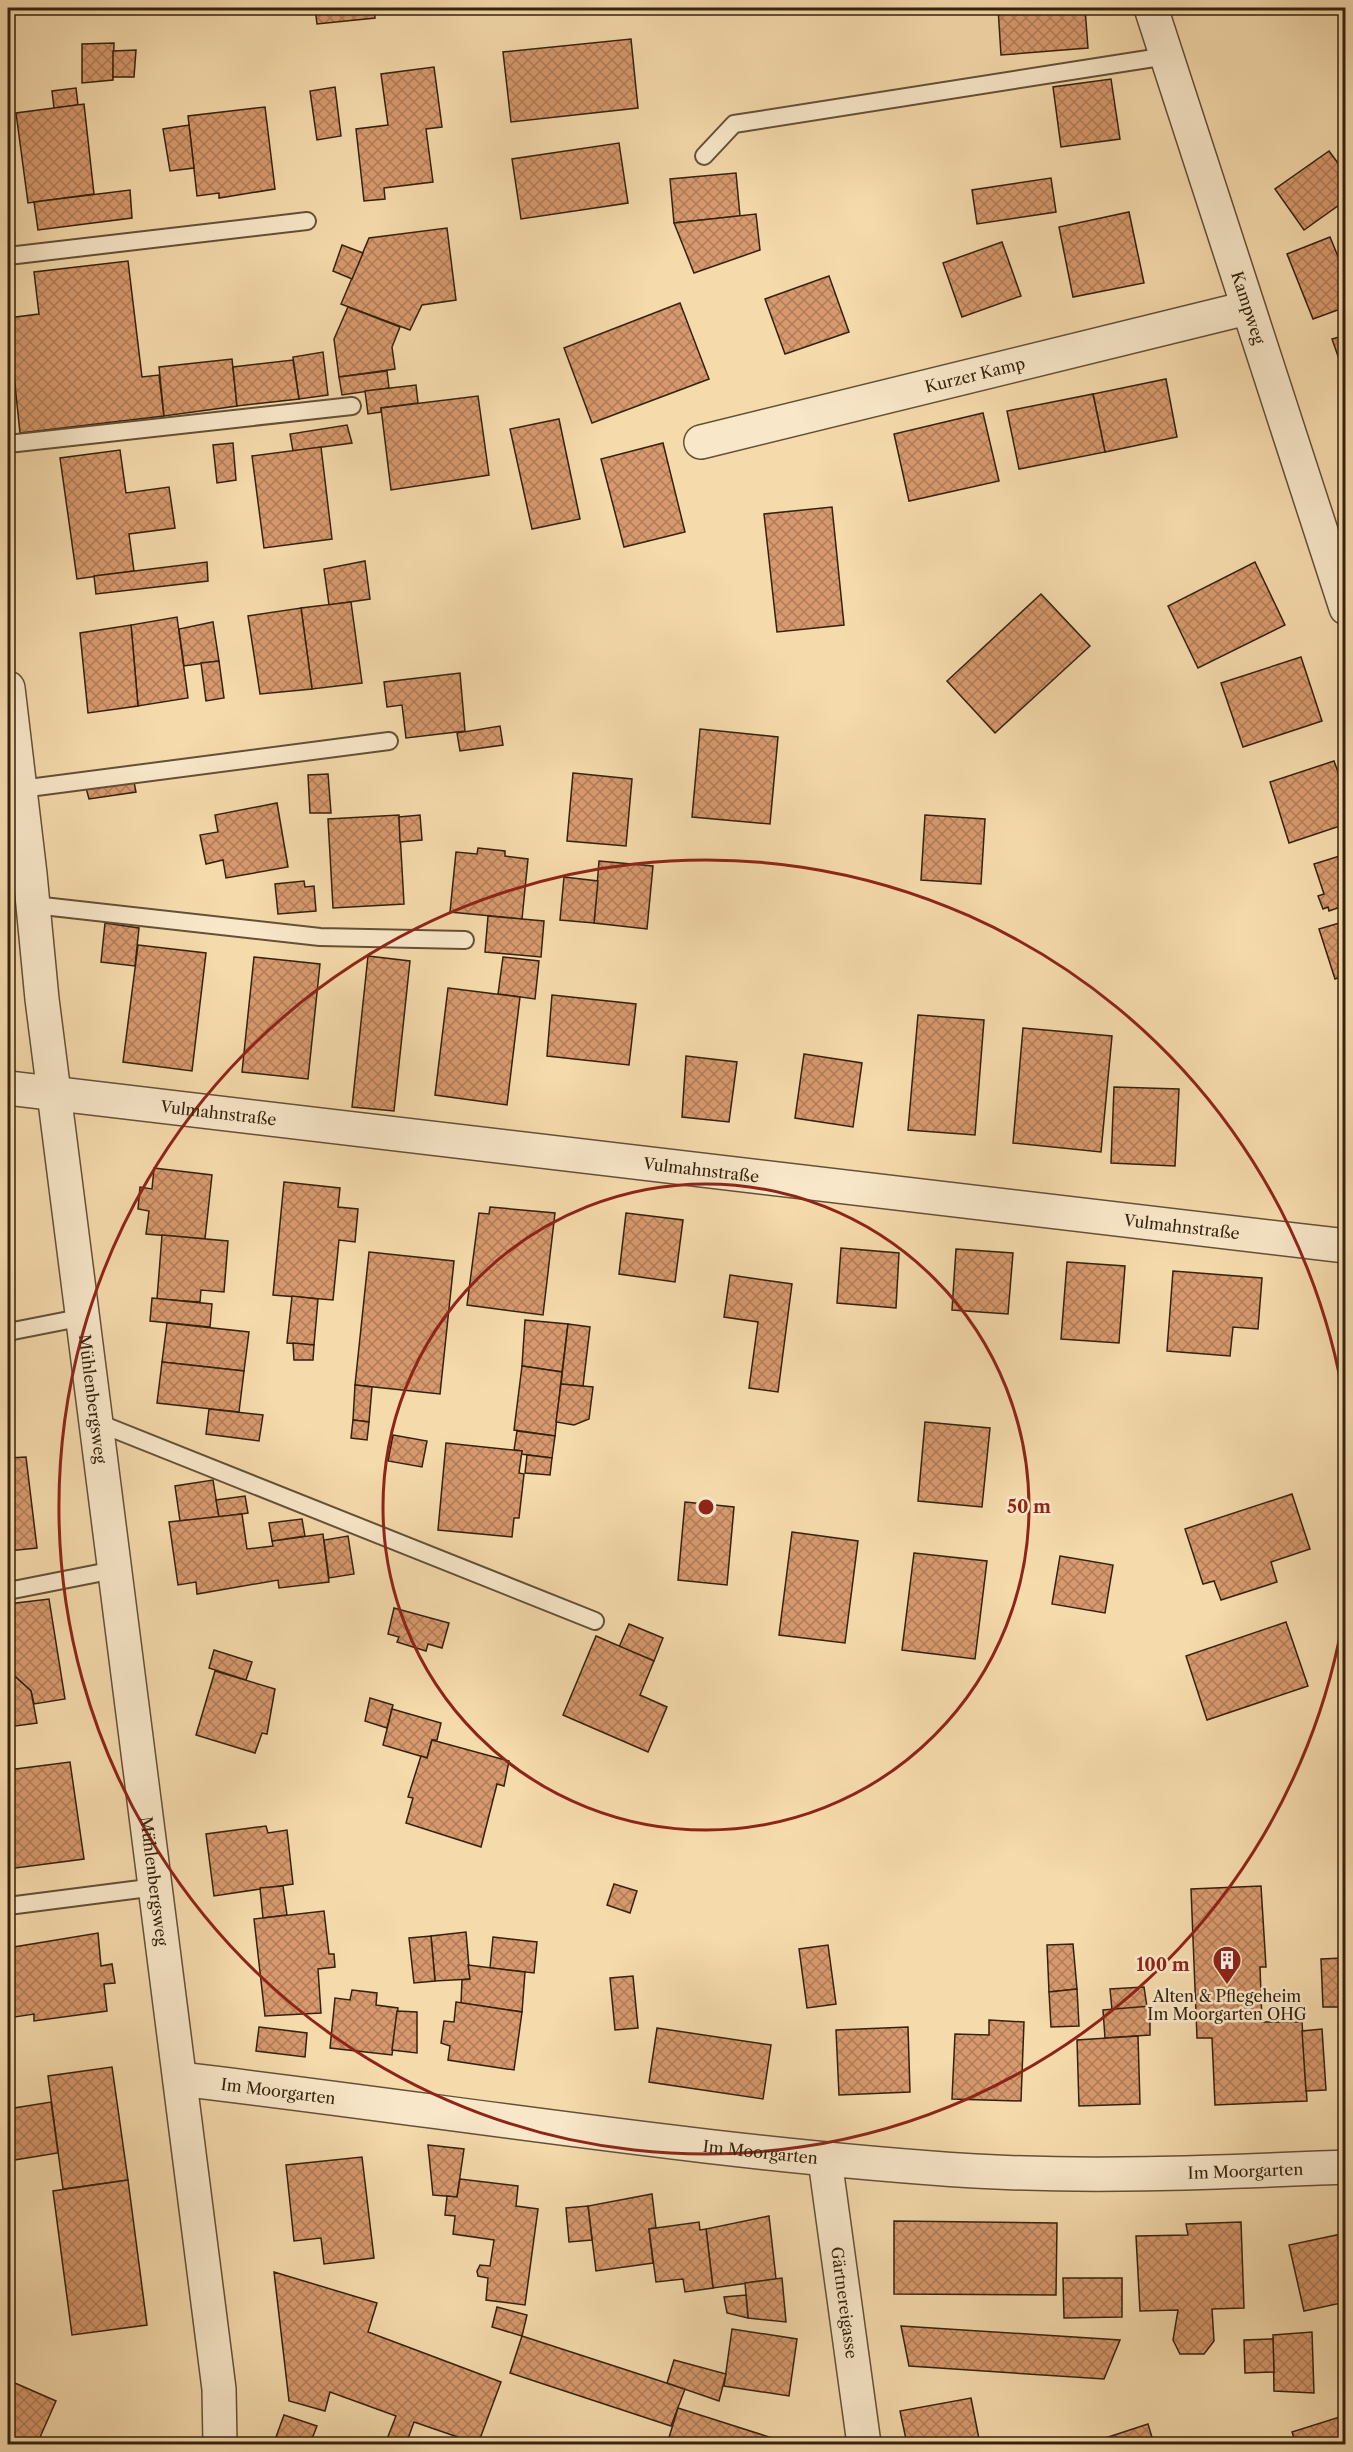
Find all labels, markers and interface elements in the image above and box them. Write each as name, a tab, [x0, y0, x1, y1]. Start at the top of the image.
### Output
street label: Kampweg	[1227, 269, 1270, 347]
street label: Kurzer Kamp	[923, 353, 1027, 397]
street label: Vulmahnstraße	[159, 1096, 278, 1130]
street label: Vulmahnstraße	[641, 1153, 760, 1187]
street label: Vulmahnstraße	[1122, 1210, 1241, 1243]
street label: Mühlenbergsweg	[75, 1333, 111, 1465]
text: 50 m	[1007, 1496, 1051, 1518]
centre of rings	[696, 1497, 716, 1517]
street label: Mühlenbergsweg	[136, 1815, 173, 1947]
building icon: Alten & Pflegeheim Im Moorgarten OHG	[1211, 1944, 1243, 1986]
text: 100 m	[1136, 1954, 1190, 1976]
place label: Alten & Pflegeheim Im Moorgarten OHG	[1147, 1986, 1307, 2024]
street label: Im Moorgarten	[220, 2074, 337, 2108]
street label: Im Moorgarten	[702, 2136, 819, 2168]
street label: Im Moorgarten	[1187, 2159, 1304, 2183]
street label: Gärtnereigasse	[827, 2245, 862, 2360]

